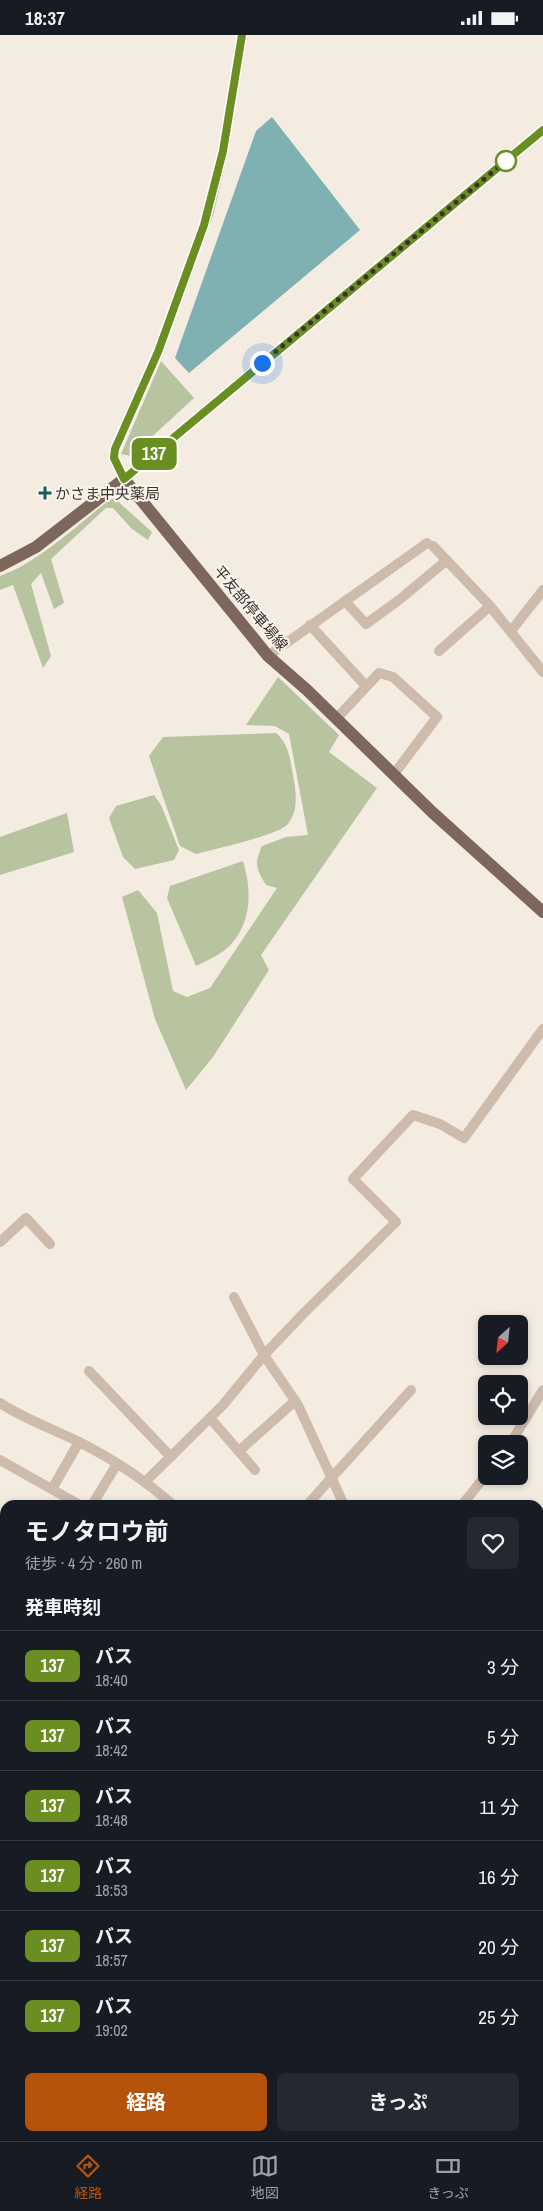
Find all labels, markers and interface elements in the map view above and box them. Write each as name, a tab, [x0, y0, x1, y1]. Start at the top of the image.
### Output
text: 18:37	[25, 5, 65, 31]
unlabelled marker	[495, 150, 517, 172]
your location	[250, 351, 275, 376]
line badge: 137	[125, 438, 183, 470]
text: 137	[142, 441, 166, 466]
place label: かさま中央薬局	[55, 483, 160, 504]
marker: かさま中央薬局	[39, 487, 51, 499]
street label: 平友部停車場線	[209, 561, 293, 655]
north arrow	[478, 1315, 528, 1365]
map controls	[478, 1315, 528, 1485]
button: locate	[478, 1375, 528, 1425]
button: layers	[478, 1435, 528, 1485]
text: モノタロウ前	[25, 1515, 169, 1547]
button: heart	[467, 1517, 519, 1569]
text: 徒歩 · 4 分 · 260 m	[25, 1552, 142, 1574]
text: 発車時刻	[25, 1594, 101, 1620]
text: バス	[95, 1643, 133, 1669]
text: 137	[40, 1653, 65, 1678]
text: 3 分	[487, 1654, 519, 1680]
text: 18:40	[95, 1669, 128, 1691]
text: バス	[95, 1713, 133, 1739]
text: 137	[40, 1723, 65, 1748]
text: 5 分	[487, 1724, 519, 1750]
text: 18:42	[95, 1739, 128, 1761]
text: バス	[95, 1783, 133, 1809]
text: 137	[40, 1793, 65, 1818]
text: 11 分	[479, 1794, 519, 1820]
text: 18:48	[95, 1809, 128, 1831]
text: バス	[95, 1853, 133, 1879]
text: 137	[40, 1863, 65, 1888]
text: 16 分	[478, 1864, 519, 1890]
text: 18:53	[95, 1879, 128, 1901]
text: バス	[95, 1923, 133, 1949]
text: 137	[40, 1933, 65, 1958]
text: 20 分	[478, 1934, 519, 1960]
text: 18:57	[95, 1949, 128, 1971]
text: バス	[95, 1993, 133, 2019]
text: 137	[40, 2003, 65, 2028]
text: 25 分	[478, 2004, 519, 2030]
text: 19:02	[95, 2019, 128, 2041]
button: 経路	[25, 2073, 267, 2131]
button: きっぷ	[277, 2073, 519, 2131]
tab: 経路	[74, 2152, 102, 2202]
tab: 地図	[251, 2152, 279, 2202]
tab: きっぷ	[427, 2152, 469, 2202]

